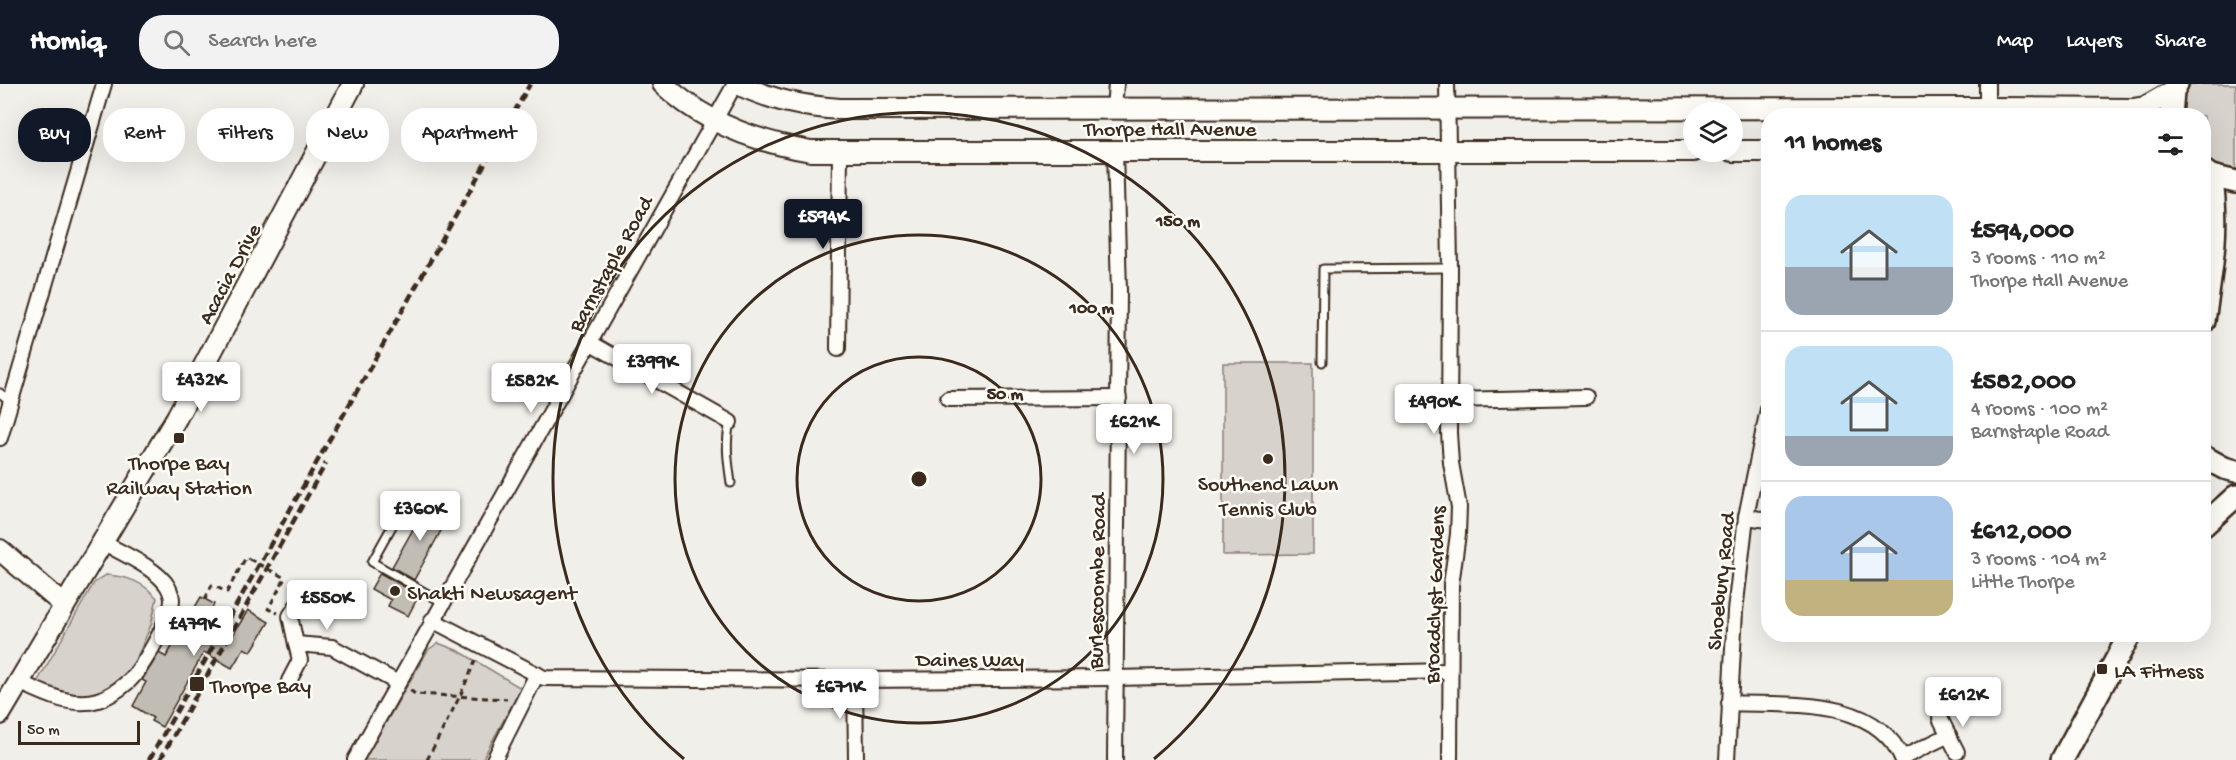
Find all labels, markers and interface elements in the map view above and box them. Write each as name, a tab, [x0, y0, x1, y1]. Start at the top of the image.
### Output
search box	[139, 15, 559, 69]
text: Homiq	[30, 26, 103, 59]
icon: search	[160, 26, 193, 59]
text: Search here	[208, 29, 317, 55]
text: Map	[1997, 30, 2033, 55]
text: Layers	[2066, 30, 2122, 55]
text: Share	[2155, 30, 2206, 55]
map controls	[1683, 102, 1743, 162]
button: layers	[1683, 102, 1743, 162]
chip: Buy	[18, 108, 91, 162]
chip: Rent	[103, 108, 185, 162]
chip: Filters	[197, 108, 294, 162]
chip: New	[306, 108, 389, 162]
chip: Apartment	[401, 108, 537, 162]
street label: Thorpe Hall Avenue	[1082, 118, 1257, 144]
icon: filters	[2154, 128, 2187, 161]
text: 11 homes	[1785, 129, 1881, 160]
street label: Barnstaple Road	[564, 191, 662, 338]
pin: £594K	[781, 199, 865, 250]
text: £594K	[798, 207, 848, 230]
text: 150 m	[1155, 212, 1200, 233]
text: £594,000	[1971, 217, 2074, 248]
icon: home	[1833, 219, 1905, 291]
street label: Acacia Drive	[194, 220, 269, 330]
text: 3 rooms · 110 m²	[1971, 248, 2106, 271]
text: Thorpe Hall Avenue	[1971, 271, 2128, 294]
text: 100 m	[1069, 299, 1115, 320]
pin: £399K	[610, 344, 694, 395]
text: £399K	[627, 352, 677, 375]
pin: £432K	[159, 362, 243, 413]
pin: £582K	[489, 363, 573, 414]
text: £582,000	[1971, 368, 2076, 399]
text: £432K	[176, 370, 226, 393]
icon: home	[1833, 370, 1905, 442]
text: £582K	[505, 371, 557, 394]
pin: £490K	[1392, 384, 1476, 435]
text: 50 m	[987, 385, 1024, 406]
text: £490K	[1409, 392, 1459, 415]
text: 4 rooms · 100 m²	[1971, 399, 2108, 422]
pin: £621K	[1092, 404, 1176, 455]
text: £621K	[1110, 412, 1158, 435]
text: Barnstaple Road	[1971, 422, 2109, 445]
marker: Thorpe Bay Railway Station	[172, 431, 186, 445]
place label: Thorpe Bay Railway Station	[106, 452, 252, 503]
marker: Southend Lawn Tennis Club	[1261, 452, 1275, 466]
centre of rings	[909, 469, 929, 489]
place label: Southend Lawn Tennis Club	[1198, 473, 1339, 524]
pin: £360K	[378, 491, 462, 542]
street label: Burlescoombe Road	[1084, 491, 1114, 670]
text: £360K	[394, 499, 446, 522]
street label: Broadclyst Gardens	[1421, 505, 1453, 685]
street label: Shoebury Road	[1703, 509, 1743, 652]
text: £612,000	[1971, 518, 2071, 549]
icon: home	[1833, 520, 1905, 592]
text: 3 rooms · 104 m²	[1971, 549, 2107, 572]
text: Little Thorpe	[1971, 572, 2075, 595]
pin: £550K	[285, 580, 369, 631]
place label: Shakti Newsagent	[407, 582, 578, 608]
marker: Shakti Newsagent	[388, 584, 402, 598]
text: £550K	[301, 588, 353, 611]
pin: £479K	[152, 606, 236, 657]
text: £479K	[169, 614, 219, 637]
street label: Daines Way	[914, 649, 1024, 675]
place label: LA Fitness	[2114, 660, 2204, 686]
marker: LA Fitness	[2095, 662, 2109, 676]
pin: £671K	[798, 669, 882, 720]
marker: Thorpe Bay	[188, 675, 206, 693]
place label: Thorpe Bay	[208, 675, 311, 701]
text: £671K	[816, 677, 864, 700]
pin: £612K	[1921, 677, 2005, 728]
text: £612K	[1939, 685, 1987, 708]
scale bar	[18, 718, 140, 746]
text: 50 m	[27, 722, 60, 741]

